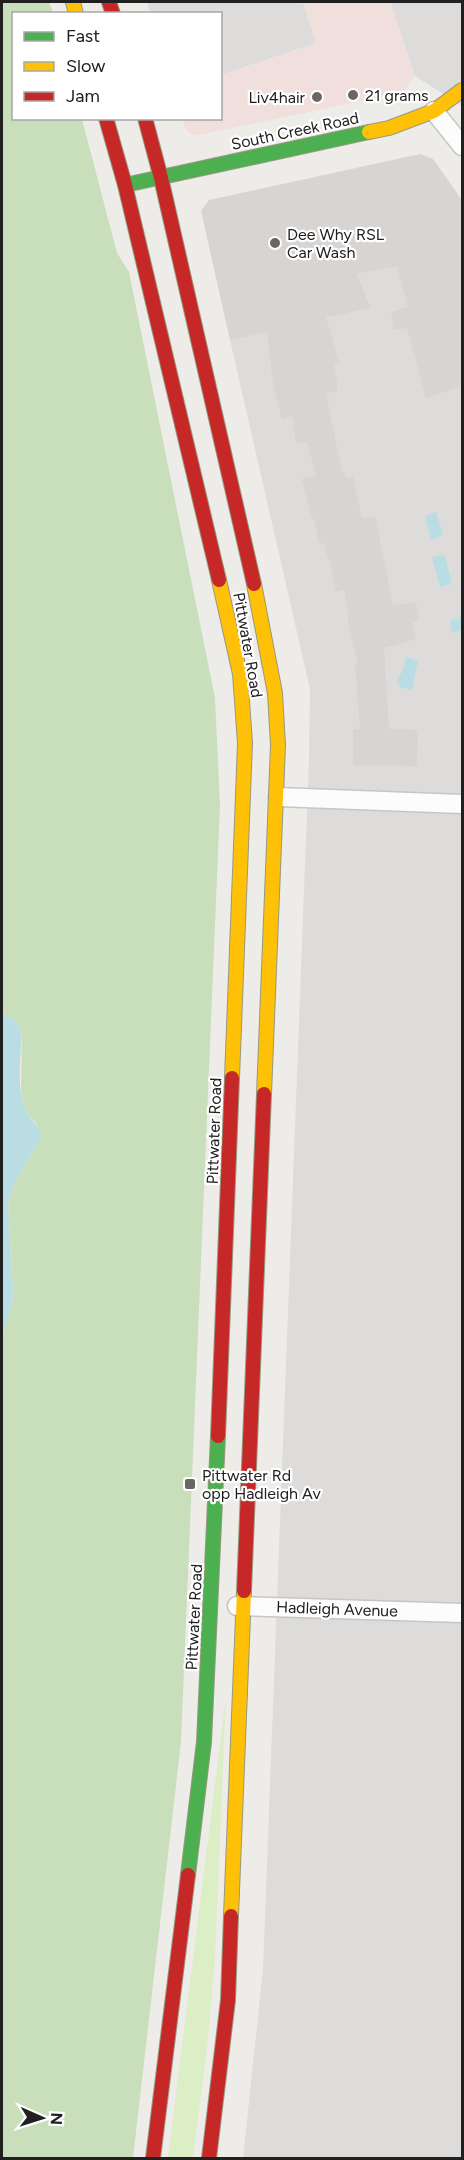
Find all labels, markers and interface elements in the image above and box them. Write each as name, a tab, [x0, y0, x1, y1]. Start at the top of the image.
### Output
legend	[12, 12, 222, 120]
text: Fast	[66, 25, 100, 47]
text: Slow	[66, 55, 105, 77]
text: Jam	[66, 85, 100, 107]
place label: 21 grams	[365, 86, 429, 105]
place label: Liv4hair	[249, 88, 306, 107]
marker: 21 grams	[346, 88, 360, 102]
marker: Liv4hair	[310, 90, 324, 104]
street label: South Creek Road	[229, 108, 361, 154]
place label: Dee Why RSL Car Wash	[287, 225, 385, 262]
marker: Dee Why RSL Car Wash	[268, 236, 282, 250]
street label: Pittwater Road	[229, 591, 267, 699]
street label: Pittwater Road	[203, 1077, 225, 1185]
place label: Pittwater Rd opp Hadleigh Av	[202, 1466, 322, 1503]
marker: Pittwater Rd opp Hadleigh Av	[183, 1477, 197, 1491]
street label: Pittwater Road	[182, 1563, 206, 1671]
street label: Hadleigh Avenue	[276, 1597, 399, 1621]
north arrow	[12, 2088, 72, 2148]
text: N	[47, 2112, 66, 2125]

